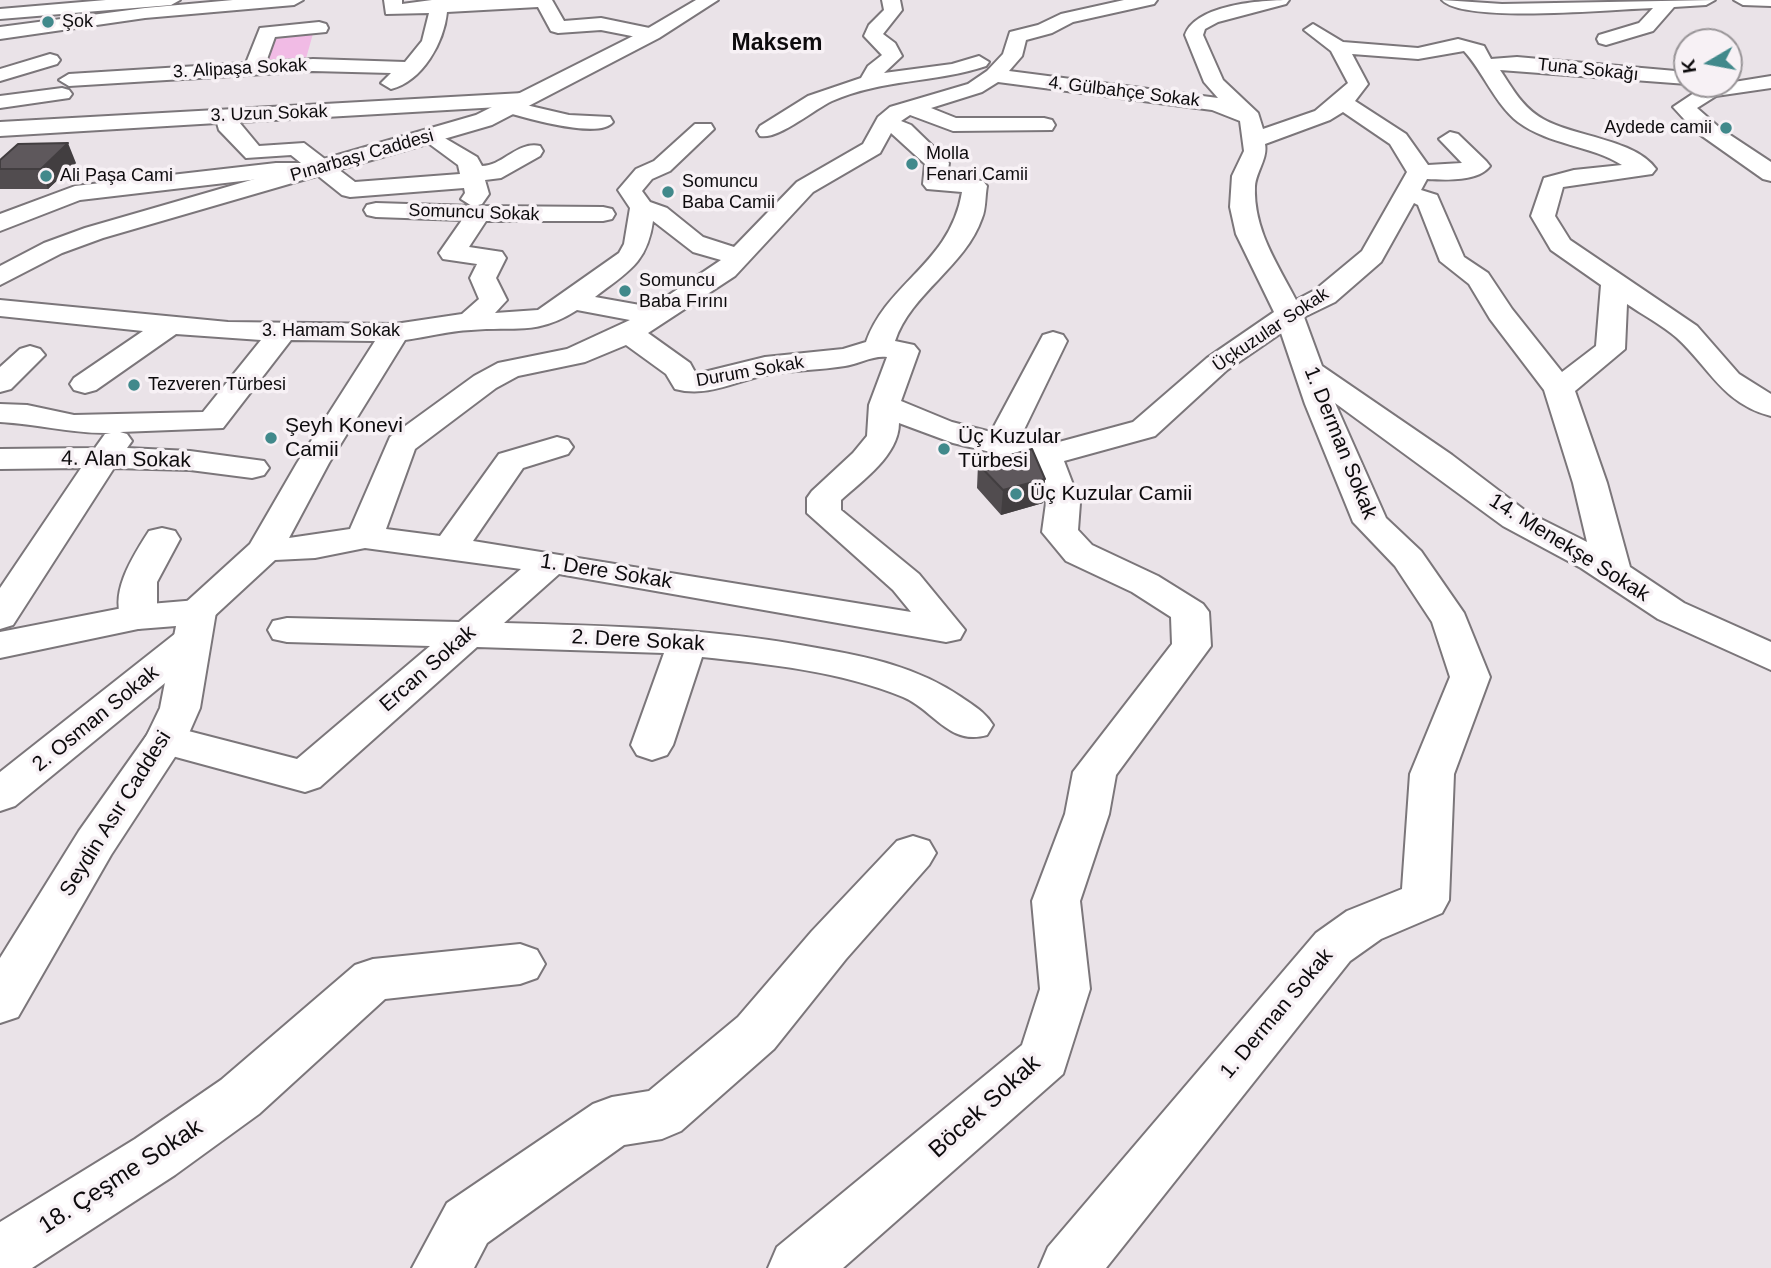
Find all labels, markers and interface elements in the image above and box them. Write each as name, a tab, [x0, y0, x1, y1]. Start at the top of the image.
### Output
place label: Şok	[62, 11, 93, 33]
marker: Şok	[40, 14, 56, 30]
north arrow	[1673, 28, 1743, 98]
district label: Maksem	[732, 30, 822, 58]
street label: Tuna Sokağı	[1536, 54, 1640, 86]
street label: 3. Alipaşa Sokak	[172, 55, 308, 83]
text: K	[1677, 58, 1700, 75]
street label: 4. Gülbahçe Sokak	[1047, 72, 1201, 112]
street label: 3. Uzun Sokak	[210, 101, 328, 127]
place label: Aydede camii	[1604, 117, 1712, 139]
marker: Aydede camii	[1718, 120, 1734, 136]
street label: Pınarbaşı Caddesi	[288, 125, 436, 187]
place label: Molla Fenari Camii	[926, 143, 1028, 186]
marker: Molla Fenari Camii	[904, 156, 920, 172]
place label: Ali Paşa Cami	[60, 165, 173, 187]
marker: Ali Paşa Cami	[38, 168, 54, 184]
place label: Somuncu Baba Camii	[682, 171, 775, 214]
marker: Somuncu Baba Camii	[660, 184, 676, 200]
street label: Somuncu Sokak	[408, 200, 540, 226]
place label: Somuncu Baba Fırını	[639, 270, 728, 312]
marker: Somuncu Baba Fırını	[617, 283, 633, 299]
street label: Üçkuzular Sokak	[1209, 283, 1333, 377]
street label: 3. Hamam Sokak	[262, 320, 400, 342]
street label: Durum Sokak	[694, 352, 806, 392]
street label: 1. Derman Sokak	[1298, 363, 1382, 523]
place label: Tezveren Türbesi	[148, 374, 286, 396]
marker: Tezveren Türbesi	[126, 377, 142, 393]
place label: Şeyh Konevi Camii	[285, 413, 403, 463]
place label: Üç Kuzular Türbesi	[958, 424, 1061, 474]
marker: Şeyh Konevi Camii	[263, 430, 279, 446]
marker: Üç Kuzular Türbesi	[936, 441, 952, 457]
street label: 4. Alan Sokak	[61, 446, 191, 474]
place label: Üç Kuzular Camii	[1030, 481, 1192, 507]
marker: Üç Kuzular Camii	[1008, 486, 1024, 502]
street label: 14. Menekşe Sokak	[1484, 488, 1654, 608]
street label: 1. Dere Sokak	[538, 549, 674, 595]
street label: Ercan Sokak	[375, 620, 481, 718]
street label: 2. Dere Sokak	[571, 625, 705, 657]
street label: 2. Osman Sokak	[28, 660, 164, 778]
street label: Seydin Asır Caddesi	[55, 727, 177, 901]
street label: 1. Derman Sokak	[1215, 944, 1339, 1084]
street label: Böcek Sokak	[923, 1049, 1047, 1165]
street label: 18. Çeşme Sokak	[34, 1113, 208, 1241]

